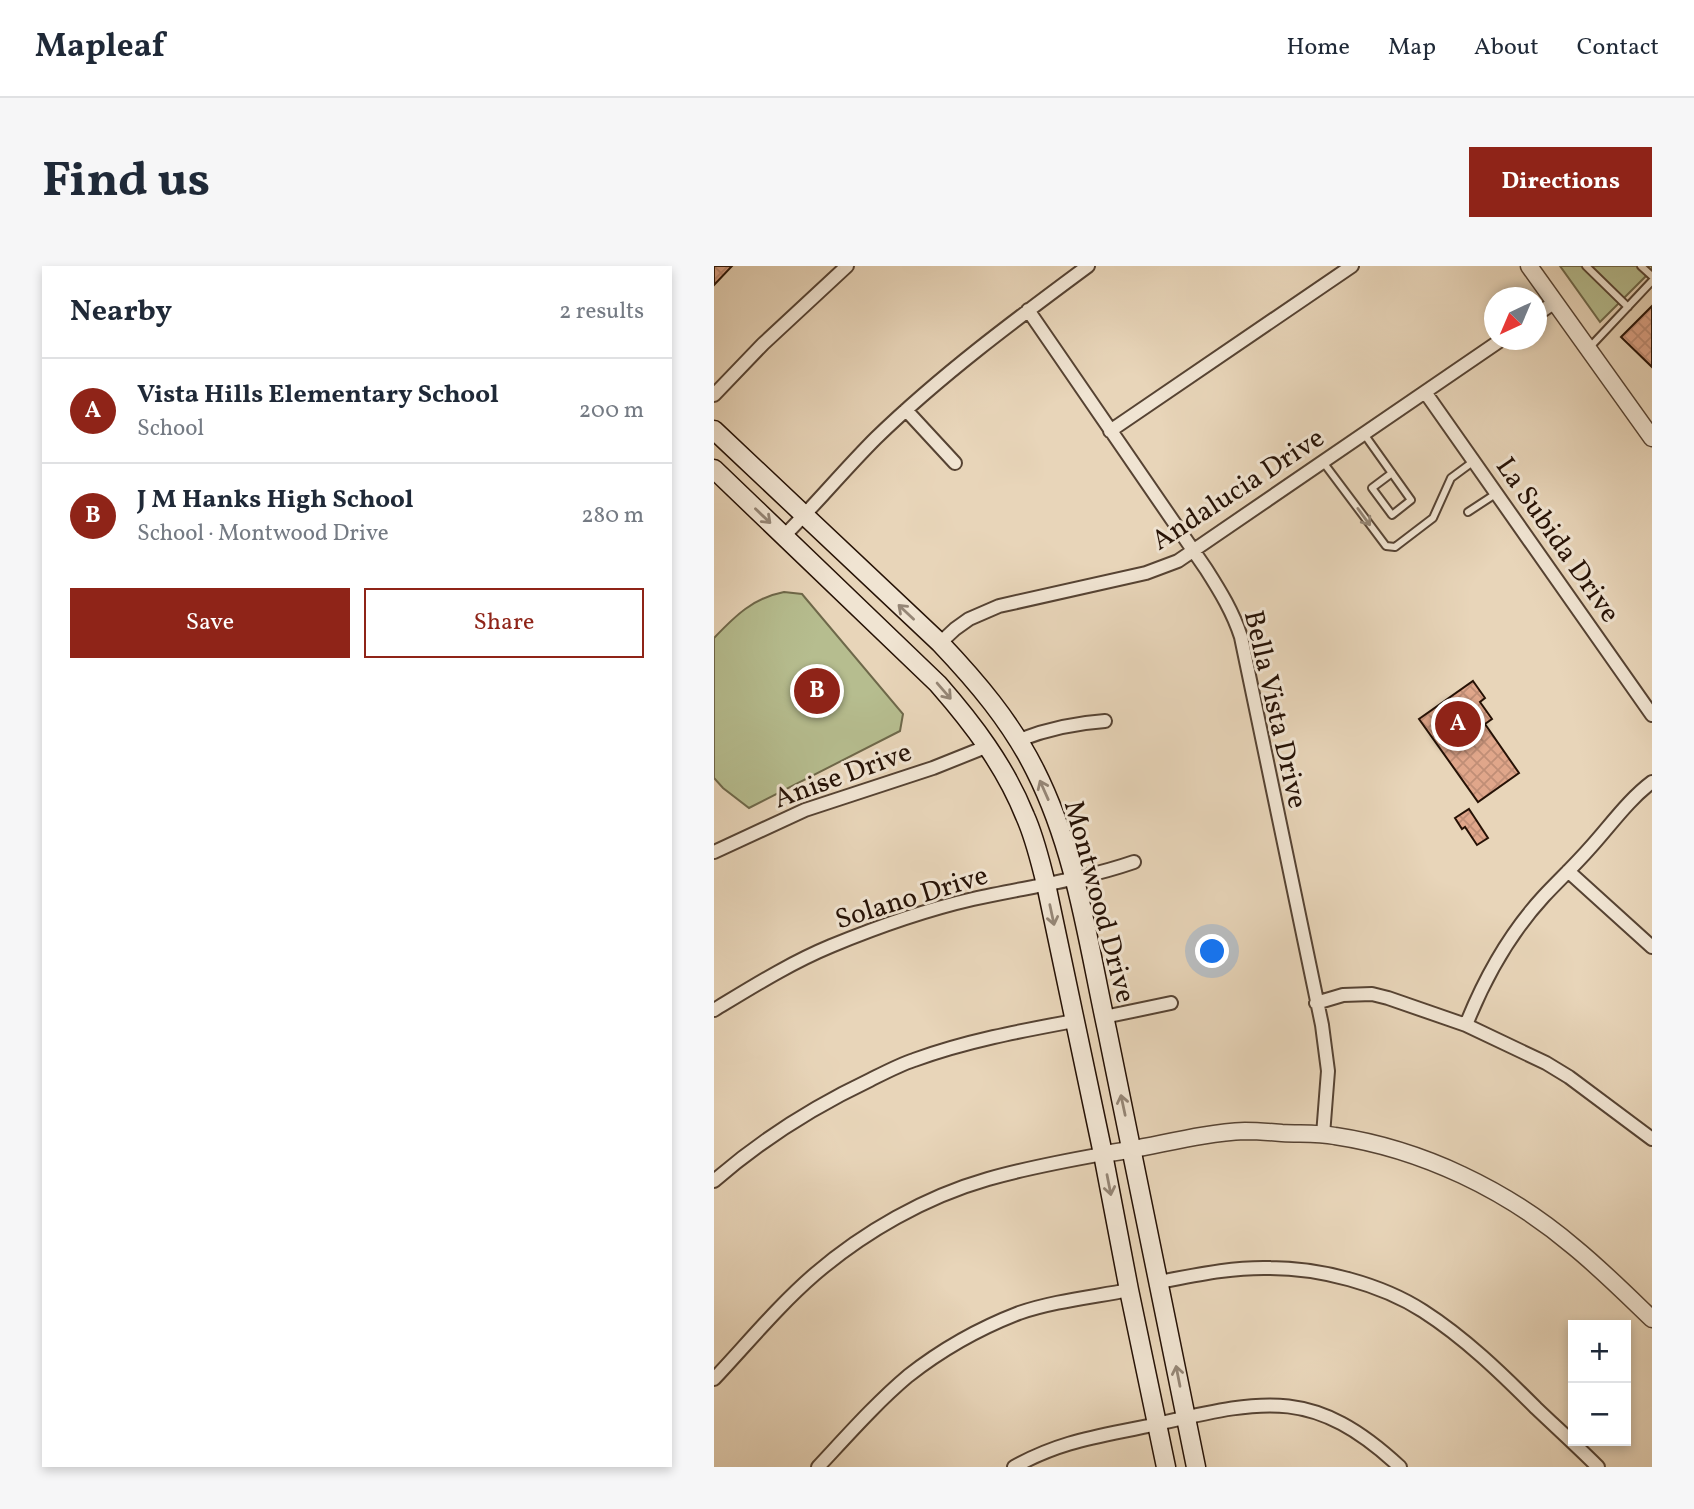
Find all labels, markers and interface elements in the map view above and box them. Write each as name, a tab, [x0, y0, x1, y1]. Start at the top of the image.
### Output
text: Mapleaf	[35, 25, 165, 71]
text: Home	[1286, 31, 1350, 65]
text: Map	[1388, 31, 1436, 65]
text: About	[1474, 31, 1539, 65]
text: Contact	[1577, 31, 1659, 65]
button: Directions	[1469, 147, 1652, 217]
text: Find us	[42, 148, 210, 217]
north arrow	[1484, 287, 1547, 350]
text: Nearby	[70, 291, 172, 333]
text: 2 results	[559, 296, 644, 328]
text: Vista Hills Elementary School	[137, 377, 499, 413]
text: A	[85, 395, 101, 427]
text: 200 m	[579, 395, 644, 427]
text: School	[137, 413, 204, 445]
street label: Andalucia Drive	[1144, 419, 1333, 561]
street label: La Subida Drive	[1485, 450, 1629, 631]
text: J M Hanks High School	[137, 482, 414, 518]
text: B	[85, 500, 101, 532]
text: 280 m	[581, 500, 644, 532]
one-way arrow	[754, 507, 771, 524]
one-way arrow	[1357, 507, 1371, 526]
text: School · Montwood Drive	[137, 518, 389, 550]
button: Save	[70, 588, 350, 658]
button: Share	[364, 588, 644, 658]
one-way arrow	[898, 603, 915, 620]
street label: Bella Vista Drive	[1233, 607, 1316, 812]
pin: B	[794, 665, 840, 717]
one-way arrow	[936, 682, 952, 700]
pin: A	[1435, 698, 1481, 750]
street label: Anise Drive	[768, 733, 917, 819]
one-way arrow	[1037, 780, 1050, 801]
street label: Montwood Drive	[1053, 796, 1144, 1007]
street label: Solano Drive	[830, 857, 993, 940]
one-way arrow	[1046, 903, 1060, 926]
your location	[1195, 934, 1229, 968]
one-way arrow	[1115, 1094, 1129, 1117]
one-way arrow	[1103, 1173, 1116, 1196]
map controls	[1568, 1320, 1631, 1446]
button: +	[1568, 1320, 1631, 1383]
one-way arrow	[1170, 1365, 1184, 1388]
button: −	[1568, 1383, 1631, 1446]

